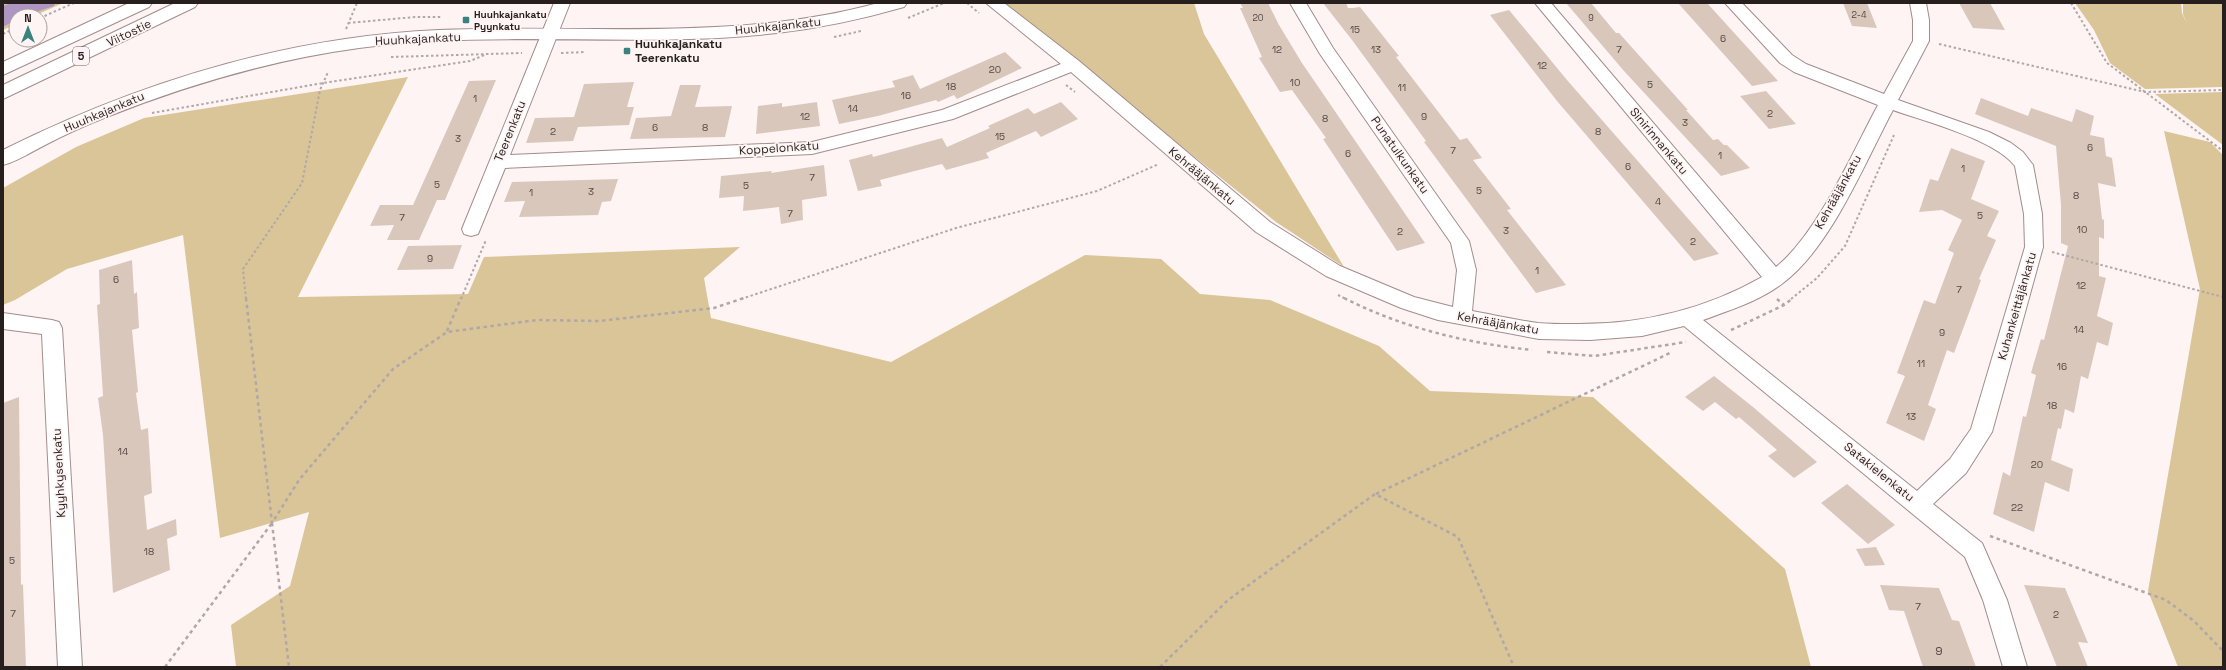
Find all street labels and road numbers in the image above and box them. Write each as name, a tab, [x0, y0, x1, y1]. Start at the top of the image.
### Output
street label: Huuhkajankatu	[734, 14, 822, 38]
street label: Viitostie	[104, 15, 154, 51]
street label: Huuhkajankatu	[375, 29, 461, 49]
road number: 5	[73, 47, 89, 65]
street label: Huuhkajankatu	[61, 88, 147, 136]
street label: Teerenkatu	[490, 98, 530, 164]
street label: Sinirinnankatu	[1626, 104, 1692, 178]
street label: Punatulkunkatu	[1367, 113, 1433, 197]
street label: Koppelonkatu	[738, 137, 820, 159]
street label: Kehrääjänkatu	[1165, 143, 1239, 209]
street label: Kehrääjänkatu	[1811, 152, 1865, 232]
street label: Kuhankeittäjänkatu	[1994, 250, 2040, 362]
street label: Kehrääjänkatu	[1456, 308, 1540, 338]
street label: Kyyhkysenkatu	[49, 428, 69, 518]
street label: Satakielenkatu	[1841, 439, 1917, 505]

